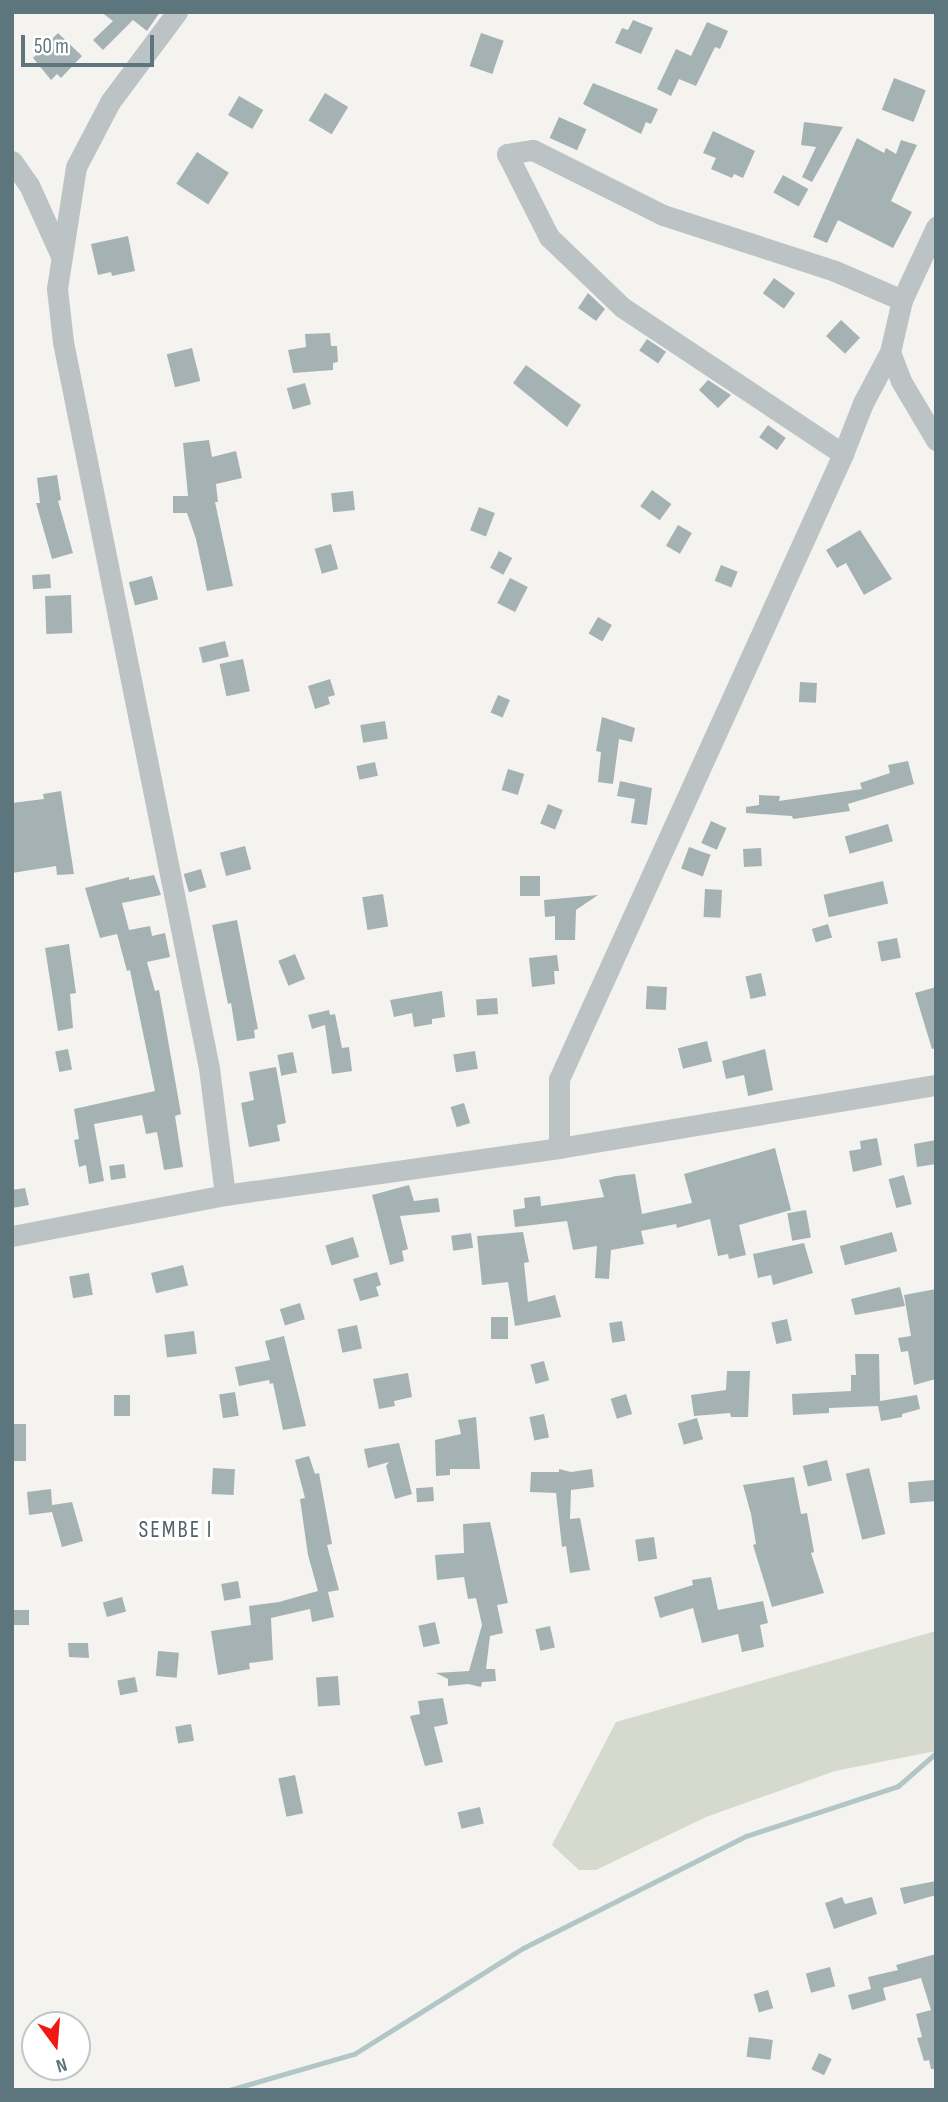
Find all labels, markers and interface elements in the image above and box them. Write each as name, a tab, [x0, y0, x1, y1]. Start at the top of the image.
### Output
scale bar	[24, 21, 158, 65]
text: 50 m	[34, 34, 69, 59]
district label: SEMBE I	[139, 1516, 213, 1544]
north arrow	[21, 2011, 91, 2081]
text: N	[53, 2052, 69, 2077]

